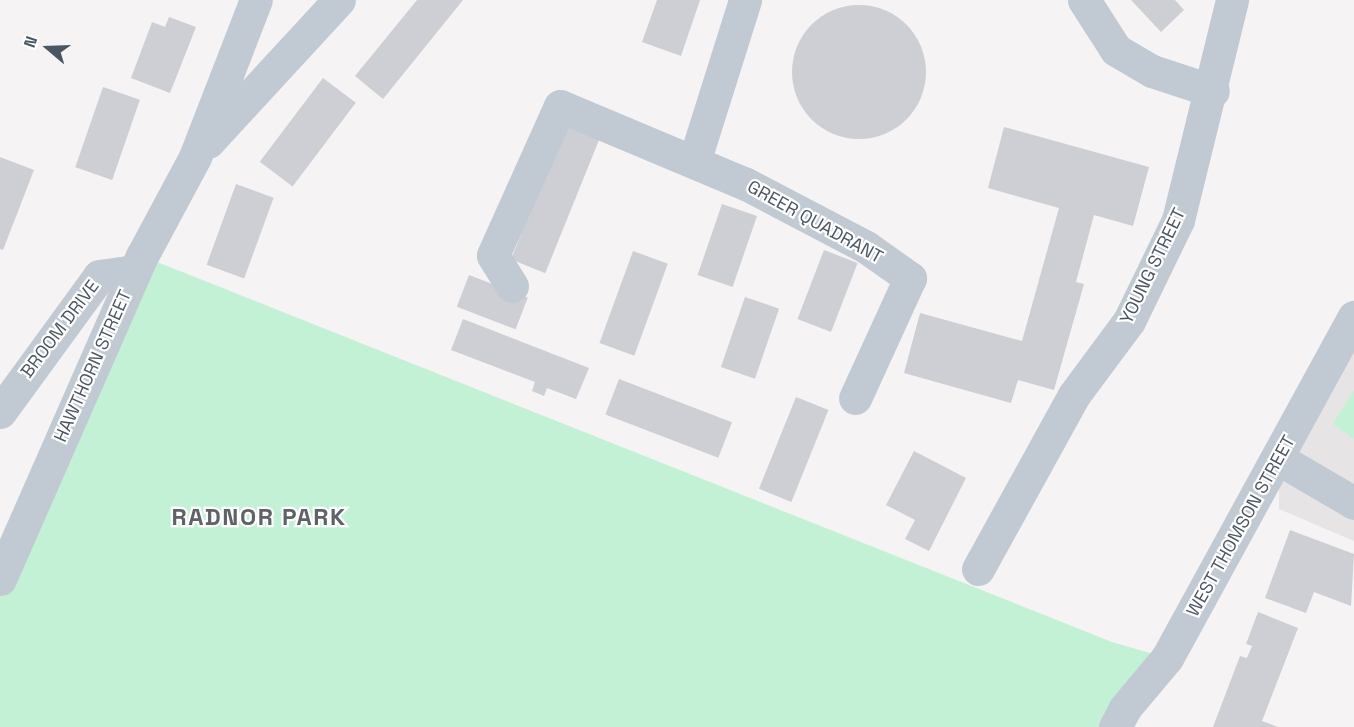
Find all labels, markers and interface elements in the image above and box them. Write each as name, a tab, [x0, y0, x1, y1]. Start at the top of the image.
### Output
north arrow	[18, 18, 78, 78]
text: N	[19, 33, 42, 50]
street label: GREER QUADRANT	[743, 176, 887, 268]
street label: YOUNG STREET	[1116, 205, 1190, 327]
street label: BROOM DRIVE	[16, 276, 104, 382]
street label: HAWTHORN STREET	[50, 287, 136, 445]
street label: WEST THOMSON STREET	[1182, 431, 1300, 621]
district label: RADNOR PARK	[171, 503, 347, 531]

